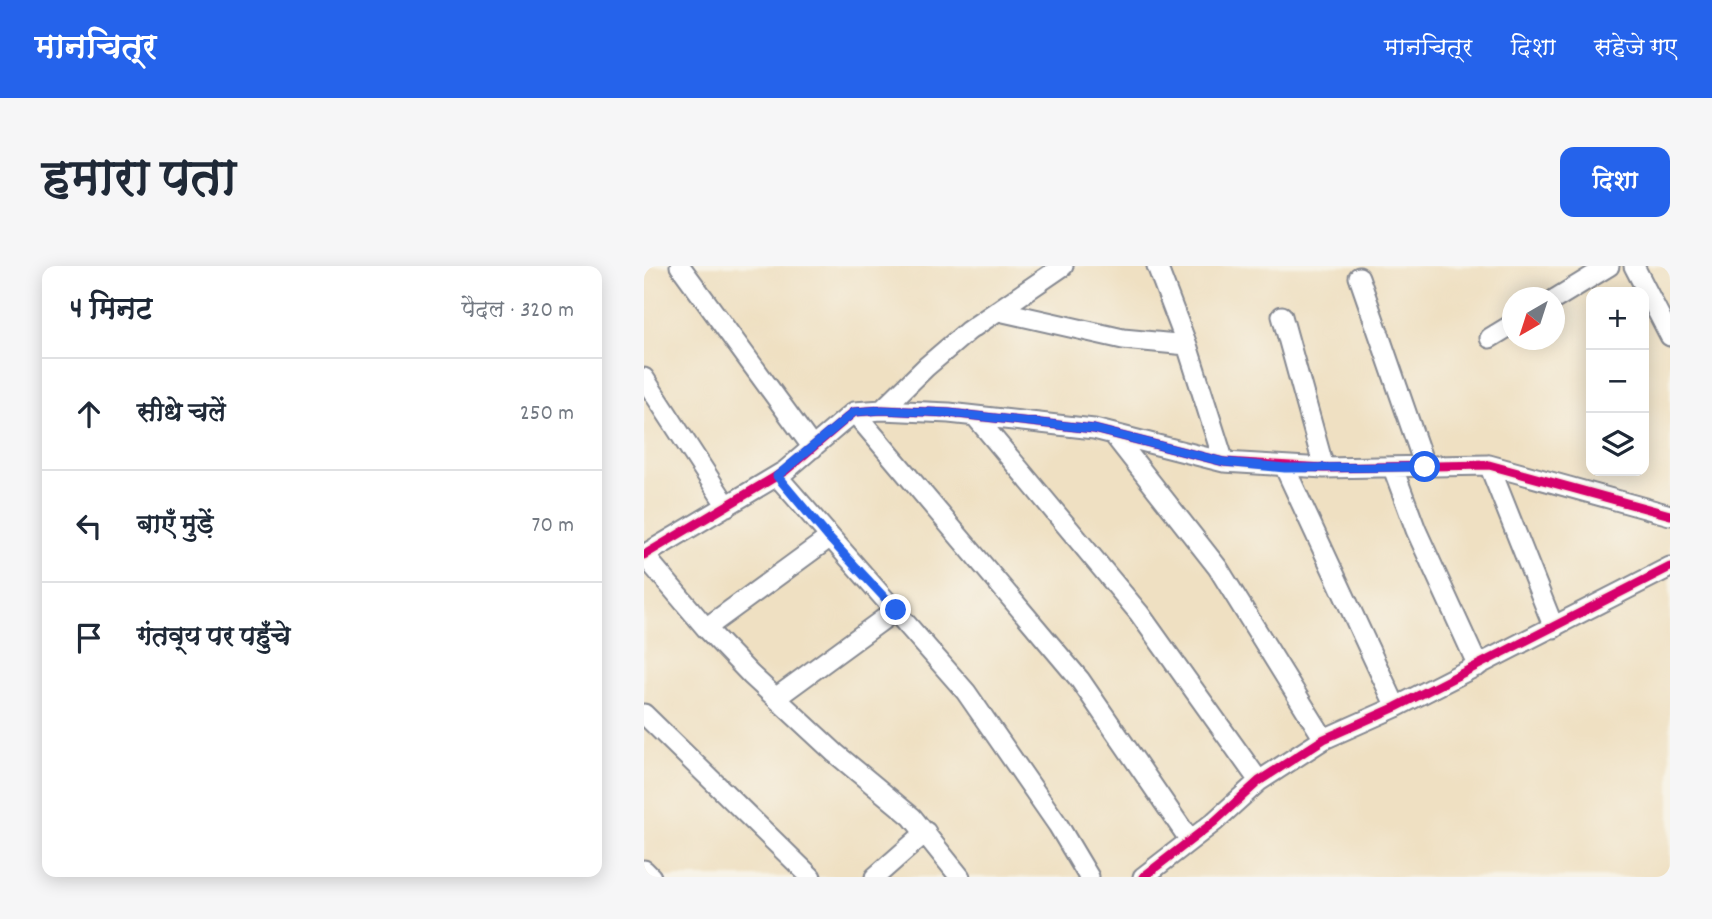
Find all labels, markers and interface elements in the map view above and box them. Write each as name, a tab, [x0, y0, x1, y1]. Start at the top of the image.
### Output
text: मानचित्र	[35, 26, 157, 73]
text: मानचित्र	[1384, 32, 1472, 66]
text: दिशा	[1510, 32, 1556, 66]
text: सहेजे गए	[1594, 32, 1677, 66]
text: हमारा पता	[42, 147, 236, 217]
button: दिशा	[1560, 147, 1670, 217]
north arrow	[1502, 287, 1565, 350]
map controls	[1586, 287, 1649, 476]
button: +	[1586, 287, 1649, 350]
text: 4 मिनट	[70, 290, 152, 333]
text: पैदल · 320 m	[462, 295, 574, 328]
button: −	[1586, 350, 1649, 413]
icon: ahead	[70, 395, 108, 433]
text: सीधे चलें	[137, 396, 226, 433]
text: 250 m	[520, 398, 574, 431]
button: layers	[1586, 413, 1649, 476]
route start	[1409, 451, 1440, 482]
icon: left	[70, 507, 108, 545]
text: बाएँ मुड़ें	[137, 508, 214, 545]
text: 70 m	[532, 510, 574, 543]
route end	[880, 594, 911, 625]
icon: arrive	[70, 619, 108, 657]
text: गंतव्य पर पहुँचे	[137, 620, 291, 657]

